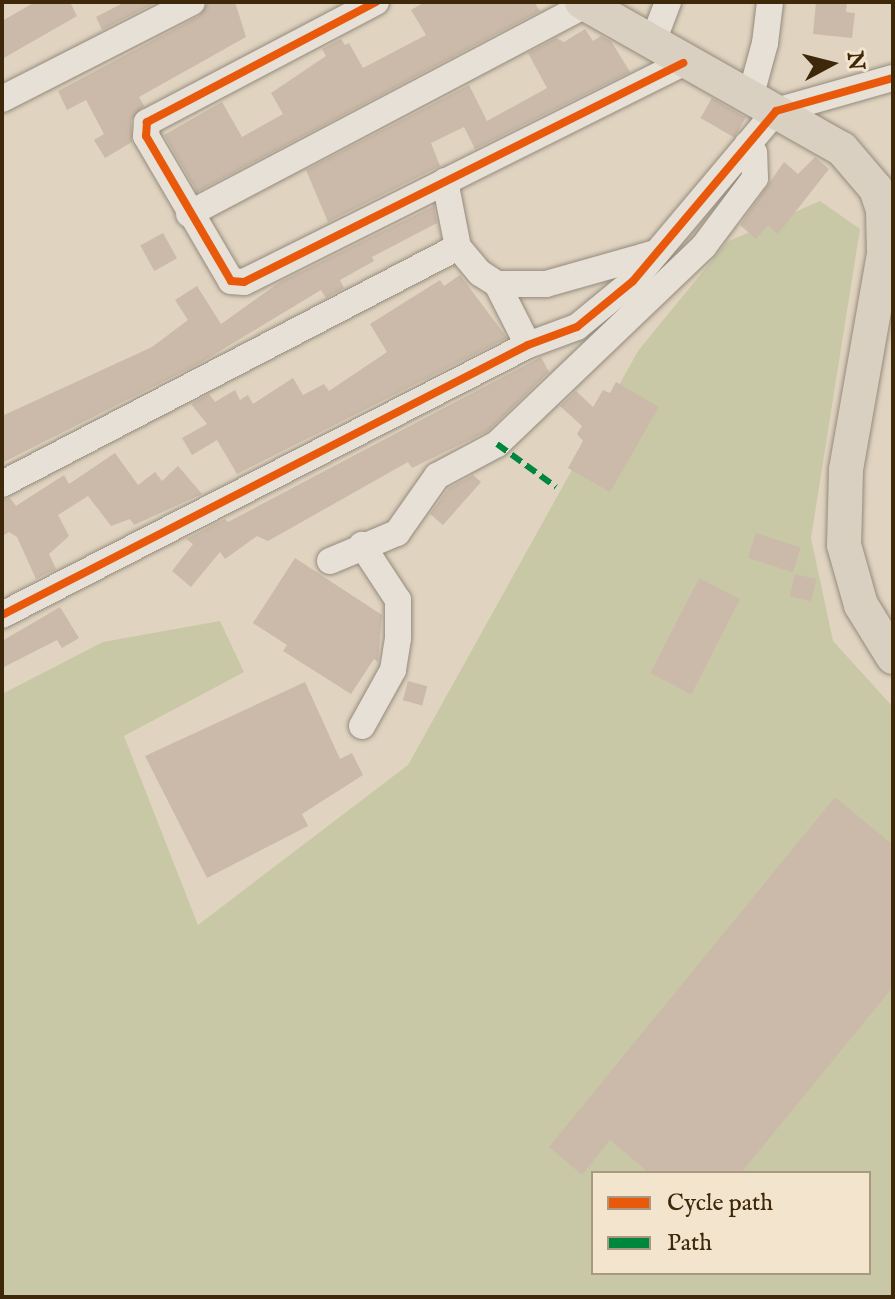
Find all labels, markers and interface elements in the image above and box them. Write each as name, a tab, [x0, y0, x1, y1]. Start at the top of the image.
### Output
north arrow	[791, 24, 871, 104]
text: N	[840, 50, 870, 72]
legend	[591, 1171, 871, 1275]
text: Cycle path	[667, 1188, 773, 1219]
text: Path	[667, 1228, 712, 1259]

